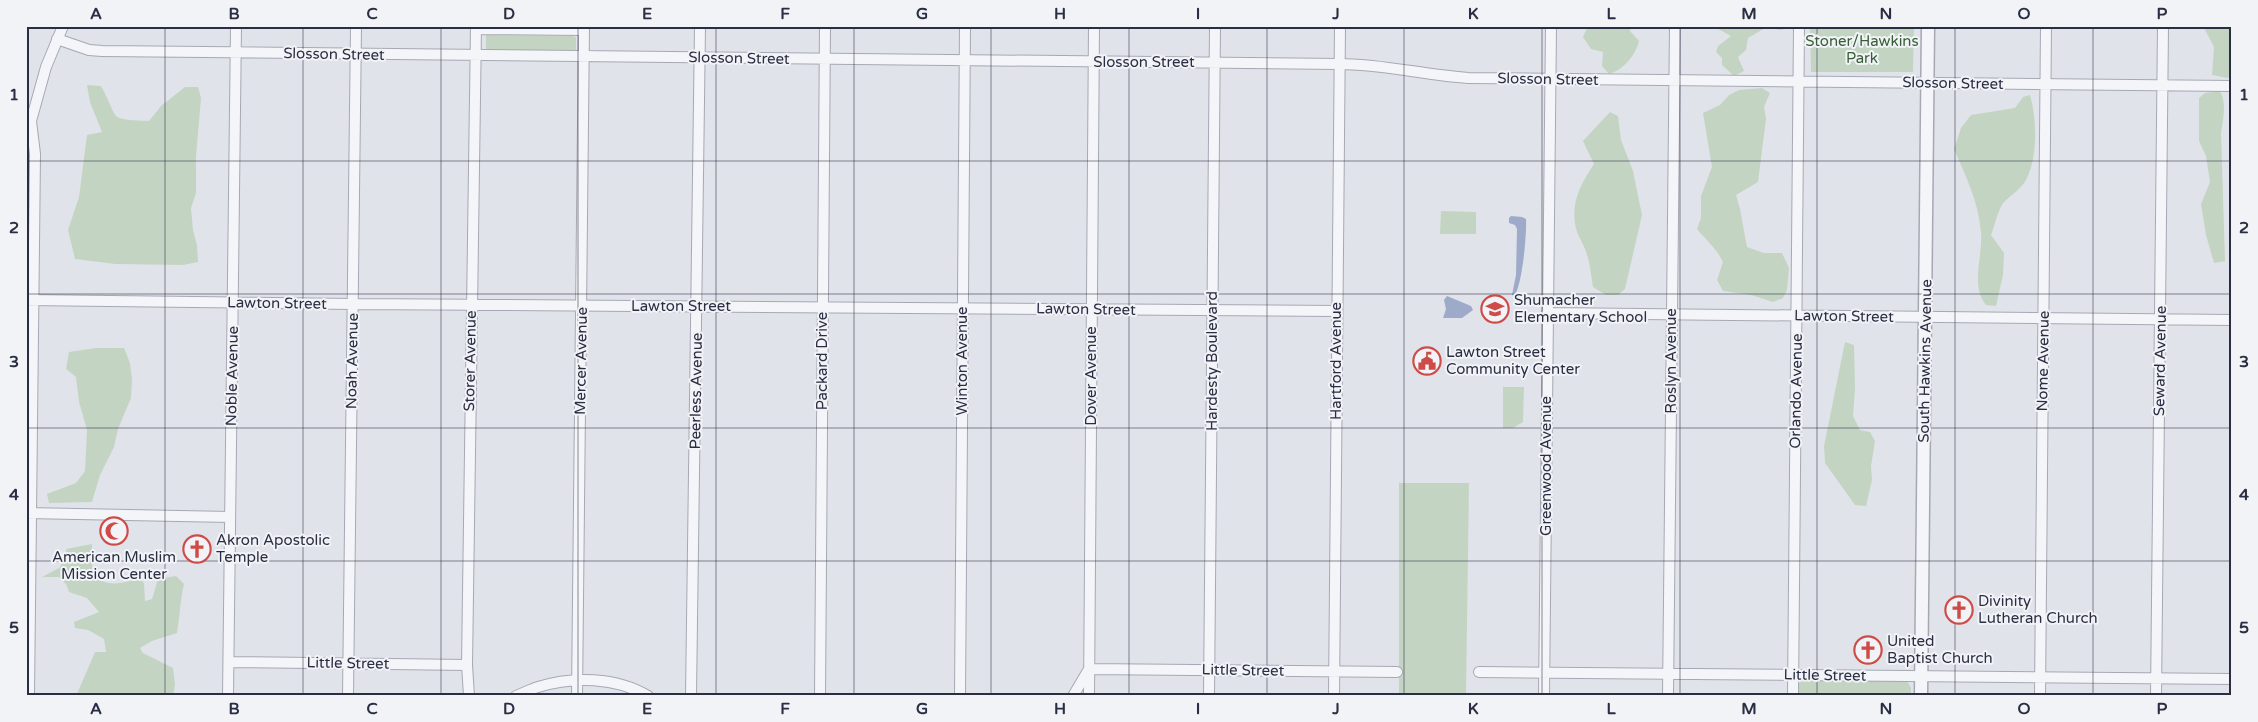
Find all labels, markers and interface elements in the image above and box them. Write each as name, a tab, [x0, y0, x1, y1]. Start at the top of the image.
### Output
text: A	[90, 4, 102, 24]
text: B	[228, 4, 240, 24]
text: C	[366, 4, 378, 24]
text: D	[503, 4, 515, 24]
text: E	[642, 4, 652, 24]
text: F	[780, 4, 790, 24]
text: G	[916, 4, 928, 24]
text: H	[1054, 4, 1066, 24]
text: I	[1196, 4, 1200, 24]
text: J	[1331, 4, 1340, 24]
text: K	[1468, 4, 1479, 24]
text: L	[1606, 4, 1616, 24]
text: M	[1741, 4, 1757, 24]
text: N	[1880, 4, 1892, 24]
text: O	[2018, 4, 2031, 24]
text: P	[2157, 4, 2168, 24]
park label: Stoner/Hawkins Park	[1805, 32, 1919, 67]
street label: Slosson Street	[283, 44, 385, 64]
street label: Slosson Street	[688, 48, 790, 68]
street label: Slosson Street	[1093, 53, 1195, 71]
street label: Slosson Street	[1497, 69, 1599, 89]
street label: Slosson Street	[1902, 73, 2004, 93]
text: 1	[9, 85, 19, 105]
text: 1	[2239, 85, 2249, 105]
text: 2	[9, 218, 19, 238]
text: 2	[2239, 218, 2249, 238]
street label: South Hawkins Avenue	[1915, 279, 1935, 443]
street label: Hardesty Boulevard	[1203, 291, 1221, 431]
place label: Shumacher Elementary School	[1514, 291, 1647, 326]
street label: Lawton Street	[227, 293, 327, 313]
school or university icon: Shumacher Elementary School	[1480, 294, 1510, 324]
street label: Lawton Street	[631, 297, 731, 315]
street label: Lawton Street	[1036, 299, 1136, 319]
street label: Hartford Avenue	[1327, 302, 1345, 420]
street label: Winton Avenue	[953, 306, 971, 416]
street label: Lawton Street	[1794, 306, 1894, 326]
street label: Seward Avenue	[2150, 306, 2170, 416]
street label: Mercer Avenue	[571, 307, 591, 415]
street label: Roslyn Avenue	[1662, 308, 1680, 414]
street label: Storer Avenue	[460, 310, 480, 412]
street label: Nome Avenue	[2033, 310, 2053, 412]
street label: Packard Drive	[813, 312, 831, 410]
street label: Noah Avenue	[342, 313, 362, 409]
street label: Noble Avenue	[222, 326, 242, 426]
street label: Dover Avenue	[1082, 326, 1100, 426]
street label: Peerless Avenue	[686, 332, 706, 450]
street label: Orlando Avenue	[1786, 333, 1806, 449]
place label: Lawton Street Community Center	[1446, 343, 1580, 378]
public building icon: Lawton Street Community Center	[1412, 346, 1442, 376]
text: 3	[9, 352, 19, 372]
text: 3	[2239, 352, 2249, 372]
street label: Greenwood Avenue	[1537, 396, 1555, 536]
text: 4	[9, 485, 19, 505]
text: 4	[2239, 485, 2249, 505]
mosque icon: American Muslim Mission Center	[99, 516, 129, 546]
place label: Akron Apostolic Temple	[216, 531, 330, 566]
church icon: Akron Apostolic Temple	[182, 534, 212, 564]
place label: American Muslim Mission Center	[52, 548, 176, 583]
place label: Divinity Lutheran Church	[1978, 592, 2098, 627]
church icon: Divinity Lutheran Church	[1944, 595, 1974, 625]
text: 5	[9, 618, 19, 638]
text: 5	[2239, 618, 2249, 638]
place label: United Baptist Church	[1887, 632, 1993, 667]
church icon: United Baptist Church	[1853, 635, 1883, 665]
street label: Little Street	[306, 653, 390, 673]
street label: Little Street	[1201, 660, 1285, 680]
street label: Little Street	[1783, 665, 1867, 685]
text: A	[90, 699, 102, 719]
text: B	[228, 699, 240, 719]
text: C	[366, 699, 378, 719]
text: D	[503, 699, 515, 719]
text: E	[642, 699, 652, 719]
text: F	[780, 699, 790, 719]
text: G	[916, 699, 928, 719]
text: H	[1054, 699, 1066, 719]
text: I	[1196, 699, 1200, 719]
text: J	[1331, 699, 1340, 719]
text: K	[1468, 699, 1479, 719]
text: L	[1606, 699, 1616, 719]
text: M	[1741, 699, 1757, 719]
text: N	[1880, 699, 1892, 719]
text: O	[2018, 699, 2031, 719]
text: P	[2157, 699, 2168, 719]

